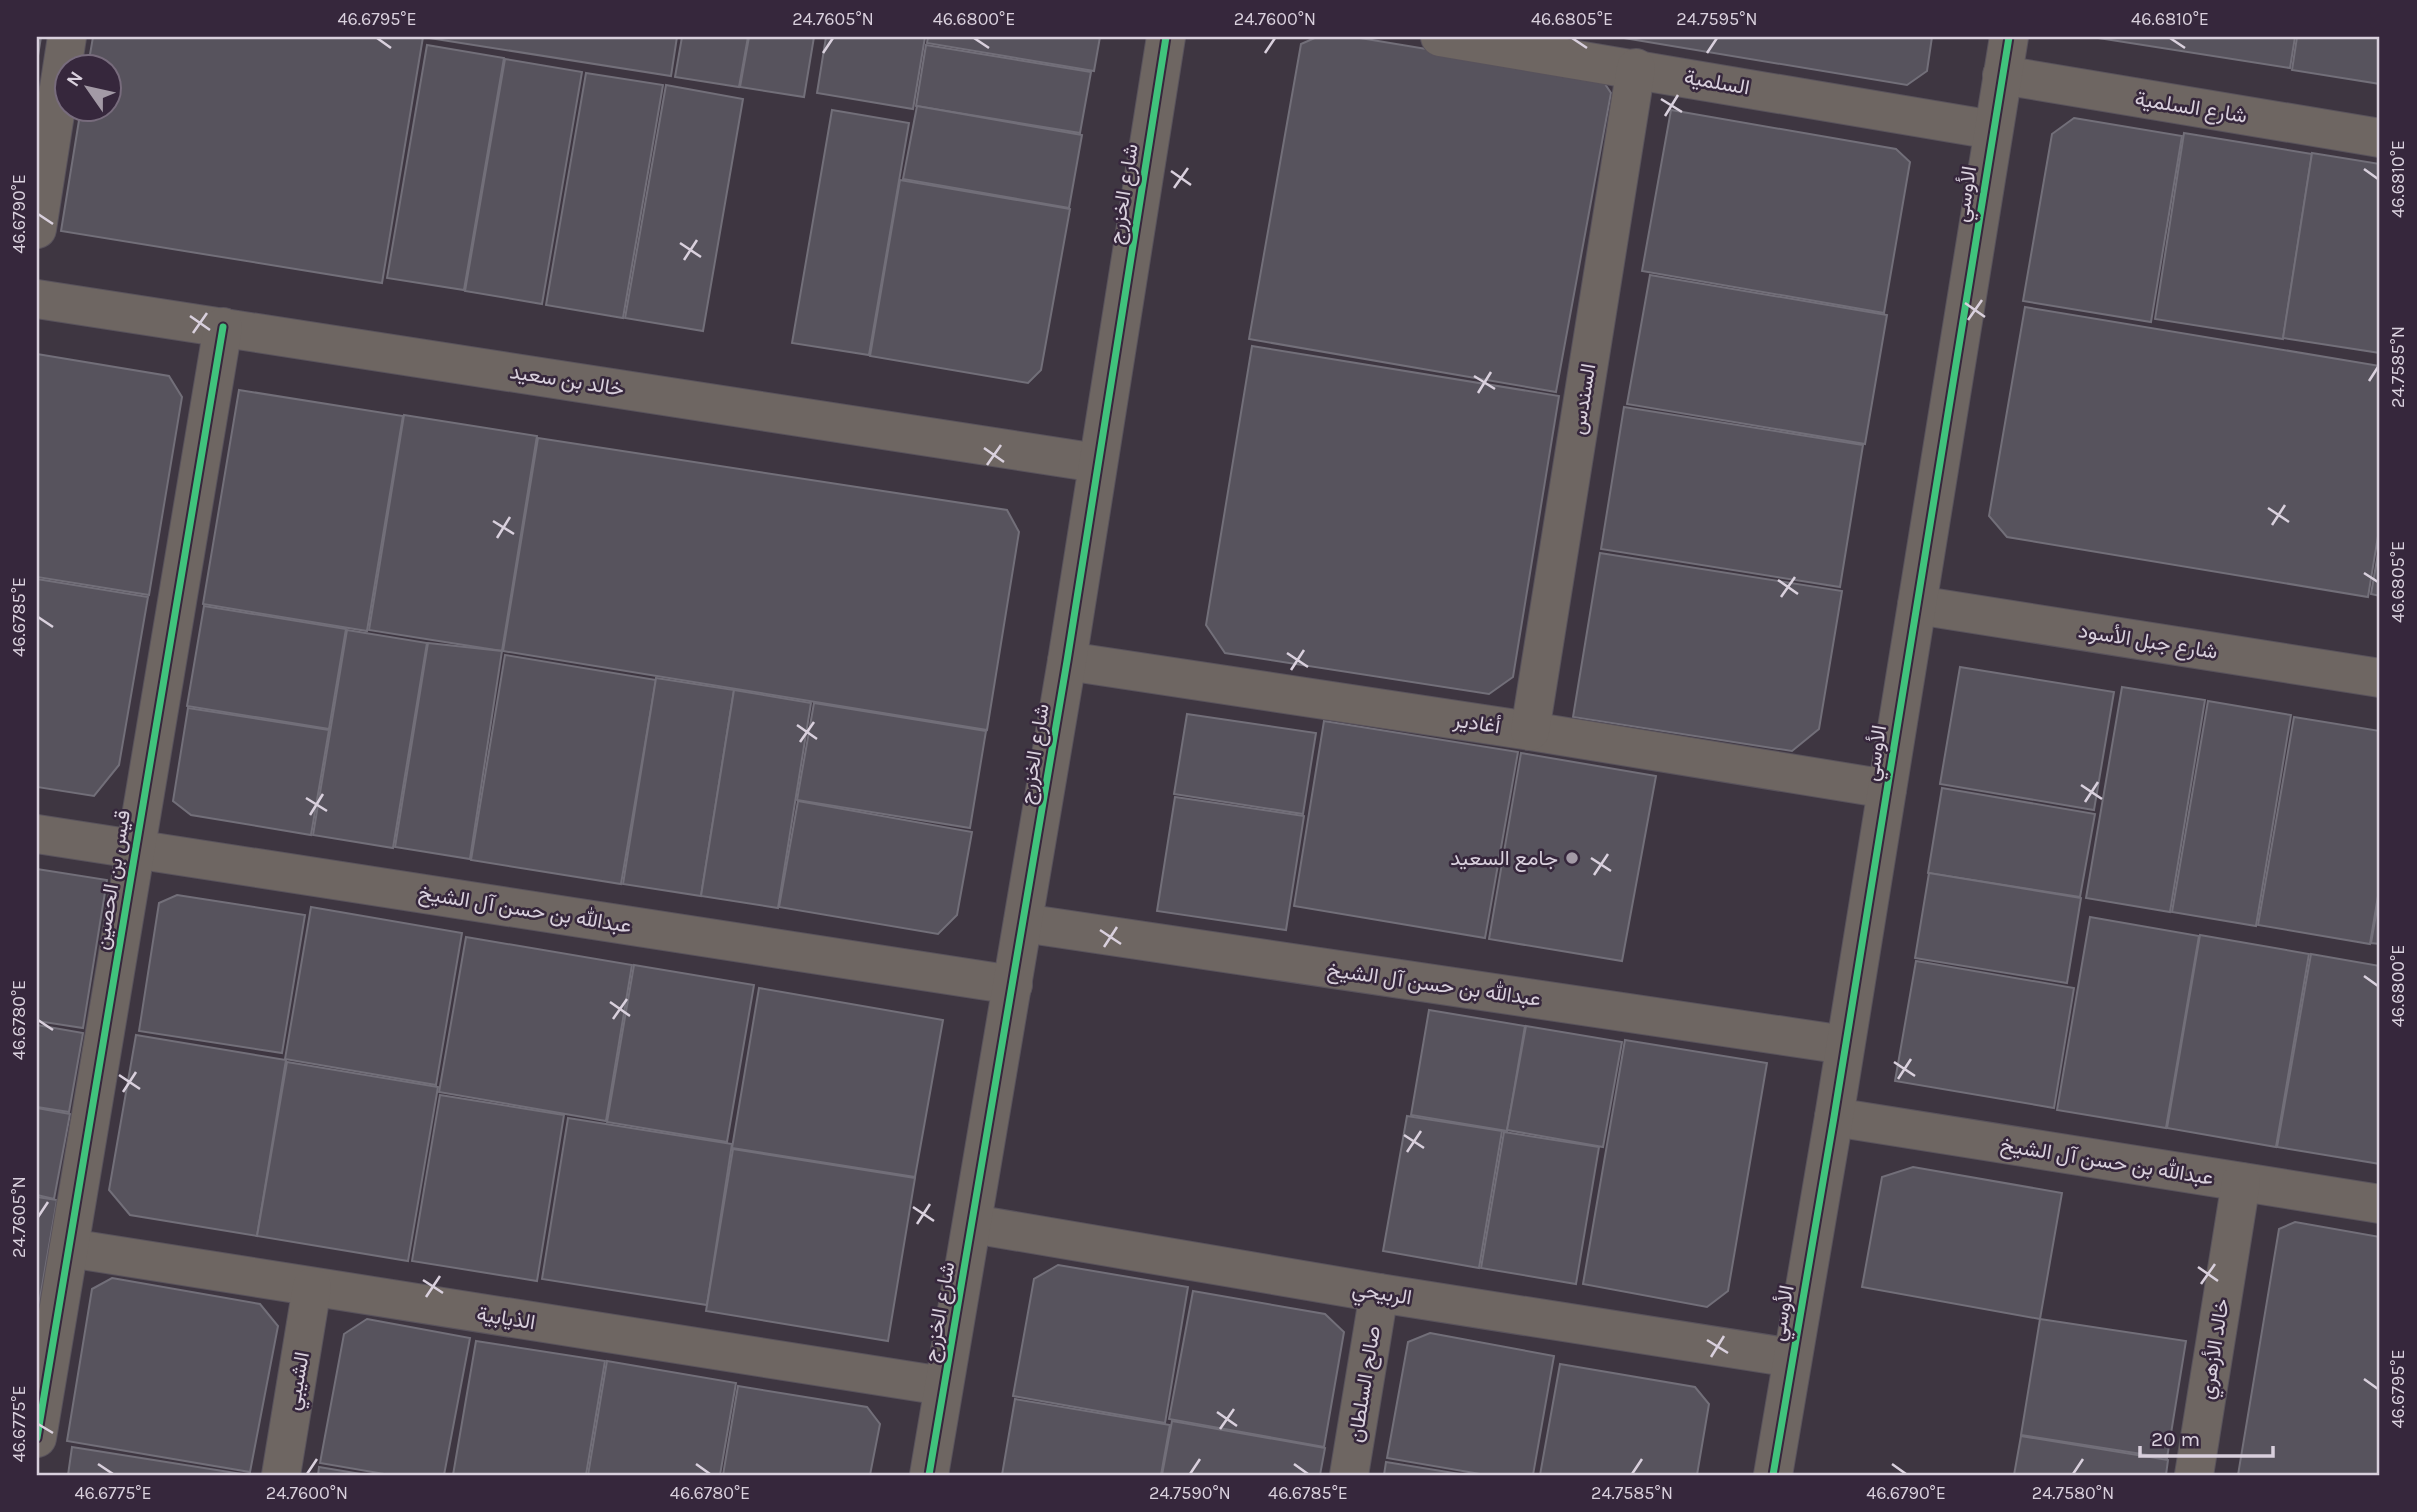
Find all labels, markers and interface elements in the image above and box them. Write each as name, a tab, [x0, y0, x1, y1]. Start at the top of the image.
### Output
text: 46.6795°E	[337, 8, 417, 30]
text: 24.7605°N	[792, 8, 874, 30]
text: 46.6800°E	[933, 8, 1015, 30]
text: 24.7600°N	[1234, 8, 1316, 30]
text: 46.6805°E	[1531, 8, 1613, 30]
text: 24.7595°N	[1676, 8, 1758, 30]
text: 46.6810°E	[2131, 8, 2209, 30]
north arrow	[52, 52, 122, 122]
street label: السلمية	[1682, 64, 1752, 100]
text: N	[62, 67, 88, 91]
street label: شارع السلمية	[2133, 86, 2249, 130]
text: 46.6810°E	[2387, 140, 2409, 218]
street label: شارع الخزرج	[1103, 142, 1145, 246]
street label: الأوسي	[1949, 164, 1986, 224]
text: 46.6790°E	[8, 174, 30, 254]
text: 24.7585°N	[2387, 326, 2409, 408]
street label: خالد بن سعيد	[508, 359, 626, 401]
street label: السندس	[1566, 362, 1600, 436]
text: 46.6805°E	[2387, 541, 2409, 623]
text: 46.6785°E	[8, 577, 30, 657]
street label: شارع جبل الأسود	[2076, 618, 2219, 666]
street label: شارع الخزرج	[1014, 702, 1056, 806]
street label: أغادير	[1451, 707, 1502, 740]
street label: الأوسي	[1859, 723, 1896, 783]
street label: قيس بن الحصين	[89, 808, 135, 952]
place label: جامع السعيد	[1450, 846, 1558, 872]
marker: جامع السعيد	[1564, 850, 1580, 866]
street label: عبدالله بن حسن آل الشيخ	[416, 879, 634, 940]
text: 46.6800°E	[2387, 945, 2409, 1027]
street label: عبدالله بن حسن آل الشيخ	[1325, 956, 1543, 1013]
text: 46.6780°E	[8, 980, 30, 1060]
street label: عبدالله بن حسن آل الشيخ	[1998, 1131, 2216, 1192]
text: 24.7605°N	[8, 1176, 30, 1258]
street label: شارع الخزرج	[918, 1260, 962, 1364]
street label: الربيحي	[1350, 1276, 1414, 1315]
street label: الأوسي	[1765, 1283, 1804, 1344]
street label: خالد الأزهري	[2194, 1297, 2239, 1402]
street label: الذيابية	[475, 1302, 537, 1334]
street label: صالح السلطان	[1343, 1324, 1387, 1444]
text: 46.6795°E	[2387, 1349, 2409, 1429]
street label: الشيبي	[280, 1350, 319, 1413]
text: 46.6775°E	[8, 1385, 30, 1463]
scale bar	[2140, 1414, 2274, 1458]
text: 20 m	[2151, 1427, 2200, 1451]
text: 46.6775°E	[74, 1482, 152, 1504]
text: 24.7600°N	[266, 1482, 348, 1504]
text: 46.6780°E	[670, 1482, 750, 1504]
text: 24.7590°N	[1149, 1482, 1231, 1504]
text: 46.6785°E	[1268, 1482, 1348, 1504]
text: 24.7585°N	[1591, 1482, 1673, 1504]
text: 46.6790°E	[1866, 1482, 1946, 1504]
text: 24.7580°N	[2032, 1482, 2114, 1504]

